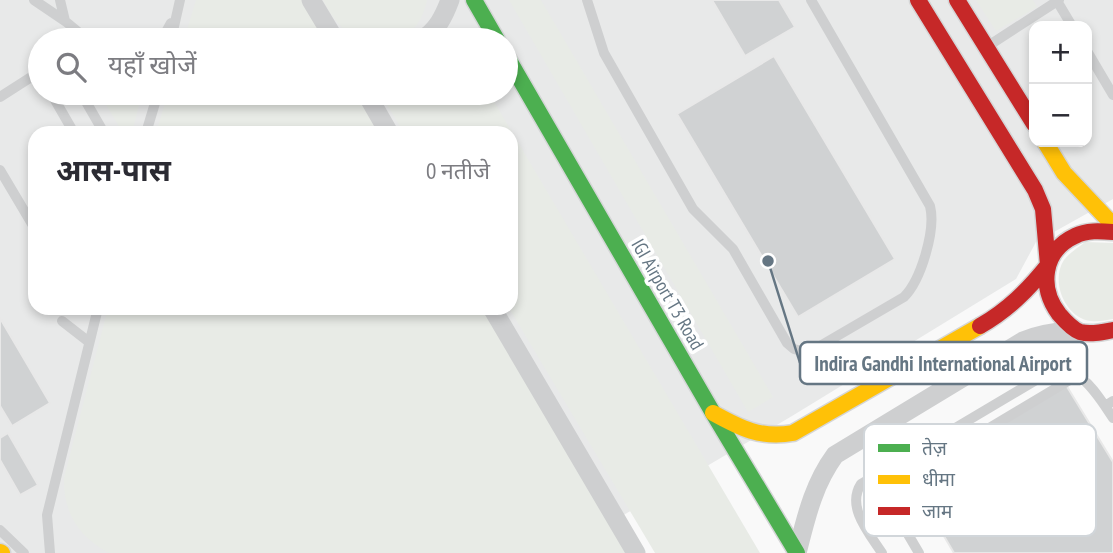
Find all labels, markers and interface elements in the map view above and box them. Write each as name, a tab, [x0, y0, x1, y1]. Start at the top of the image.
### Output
map controls	[1029, 21, 1092, 147]
button: +	[1029, 21, 1092, 84]
search box	[28, 28, 518, 105]
icon: search	[52, 48, 90, 86]
text: यहाँ खोजें	[108, 48, 196, 81]
button: −	[1029, 84, 1092, 147]
text: आस-पास	[56, 150, 171, 189]
text: 0 नतीजे	[426, 156, 490, 185]
street label: IGI Airport T3 Road	[627, 234, 709, 354]
callout: Indira Gandhi International Airport	[800, 342, 1087, 384]
text: Indira Gandhi International Airport	[814, 350, 1072, 377]
legend	[864, 424, 1096, 536]
text: तेज़	[922, 436, 948, 460]
text: धीमा	[922, 467, 956, 491]
text: जाम	[922, 499, 953, 523]

